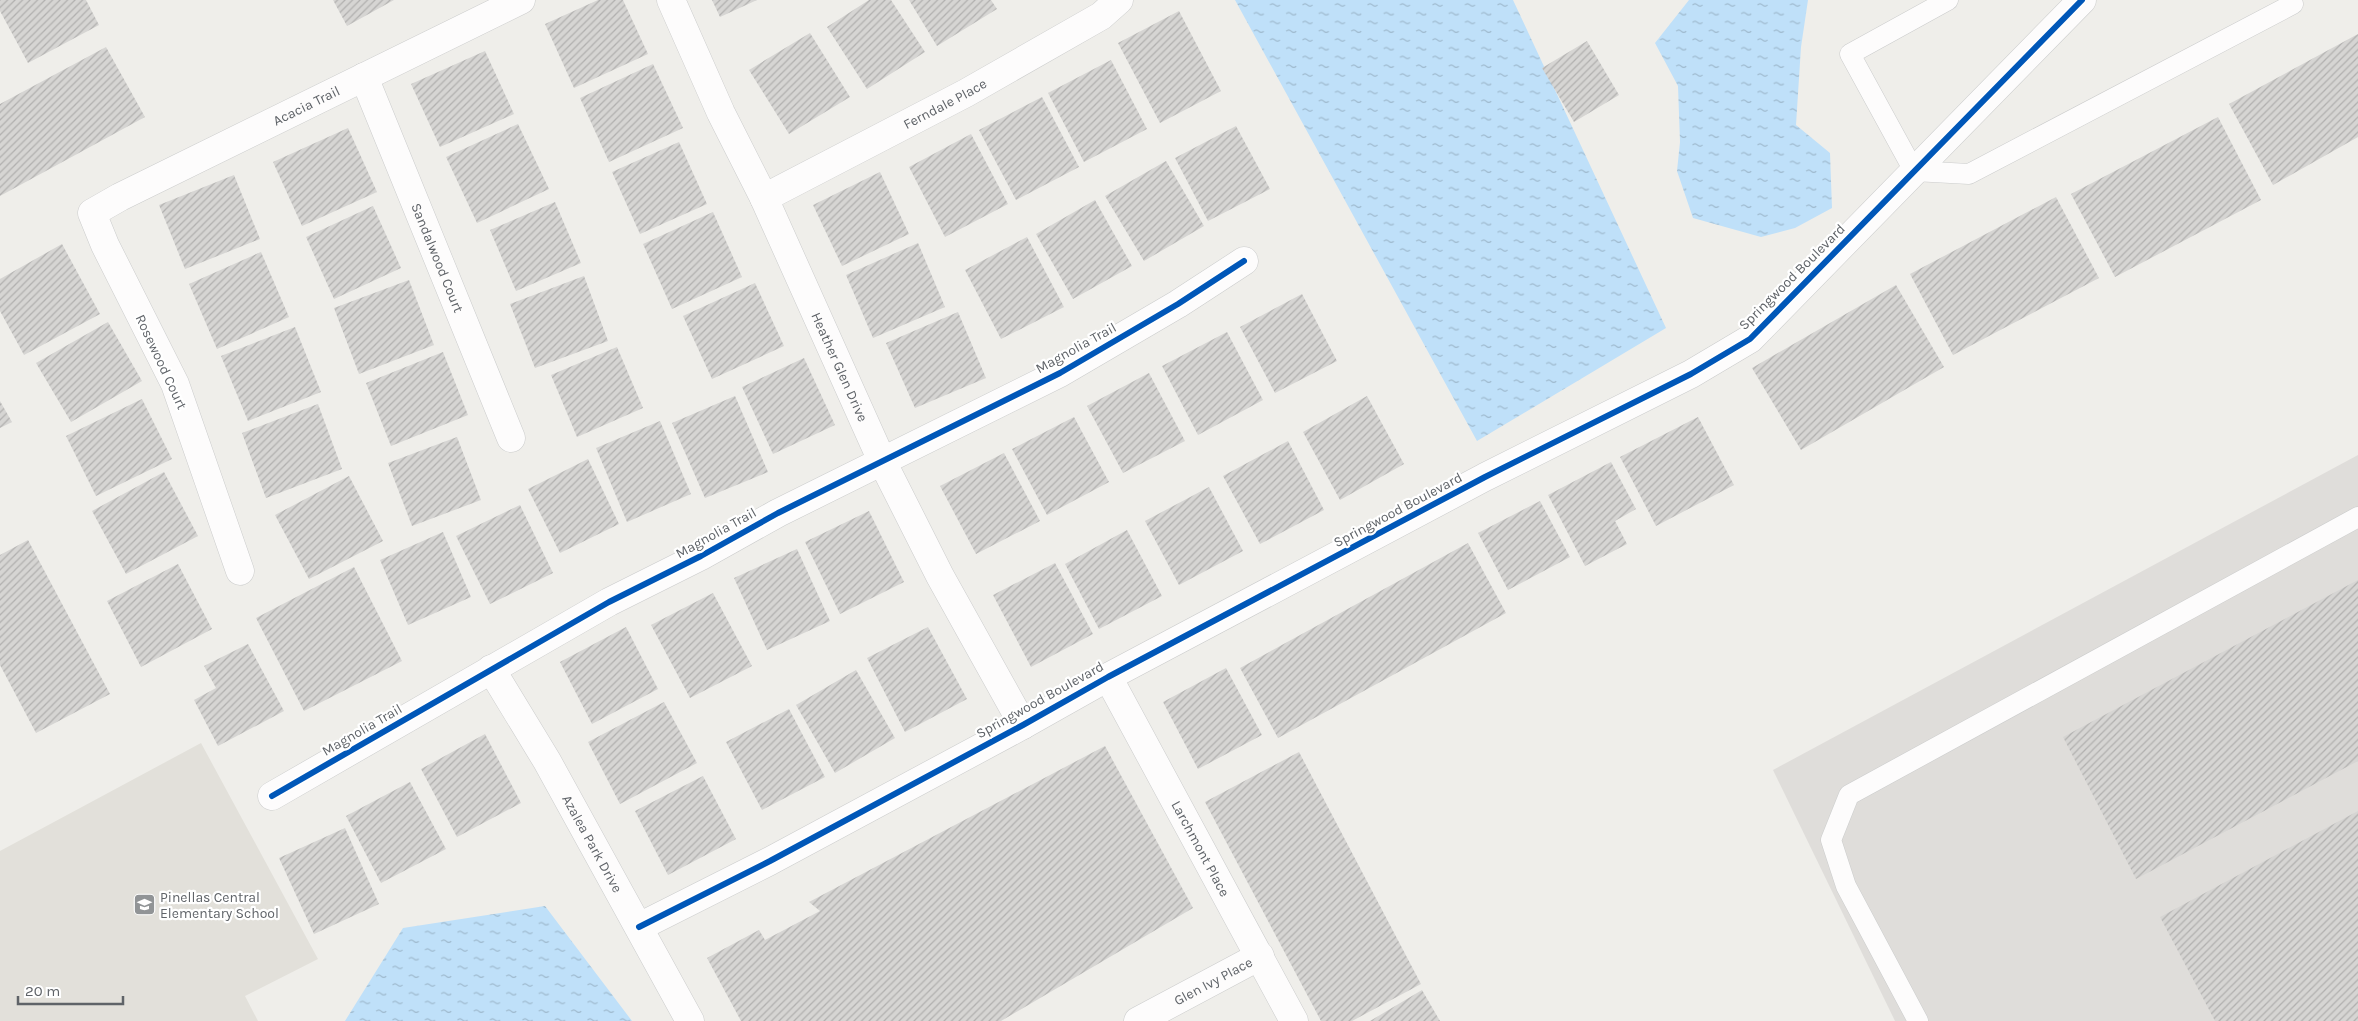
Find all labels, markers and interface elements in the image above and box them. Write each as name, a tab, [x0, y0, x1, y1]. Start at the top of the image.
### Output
street label: Ferndale Place	[900, 75, 990, 133]
street label: Acacia Trail	[270, 82, 343, 129]
street label: Sandalwood Court	[408, 200, 467, 315]
street label: Springwood Boulevard	[1735, 220, 1849, 334]
street label: Heather Glen Drive	[808, 310, 872, 424]
street label: Rosewood Court	[132, 312, 190, 412]
street label: Magnolia Trail	[1033, 319, 1119, 377]
street label: Springwood Boulevard	[1331, 469, 1465, 551]
street label: Magnolia Trail	[673, 504, 759, 562]
street label: Springwood Boulevard	[973, 658, 1107, 742]
street label: Magnolia Trail	[319, 700, 405, 760]
street label: Azalea Park Drive	[559, 792, 626, 896]
street label: Larchmont Place	[1168, 798, 1234, 899]
place label: Pinellas Central Elementary School	[160, 889, 279, 922]
school or university icon: Pinellas Central Elementary School	[132, 893, 156, 917]
street label: Glen Ivy Place	[1171, 953, 1255, 1009]
scale bar	[18, 974, 122, 1006]
text: 20 m	[25, 982, 60, 1000]

